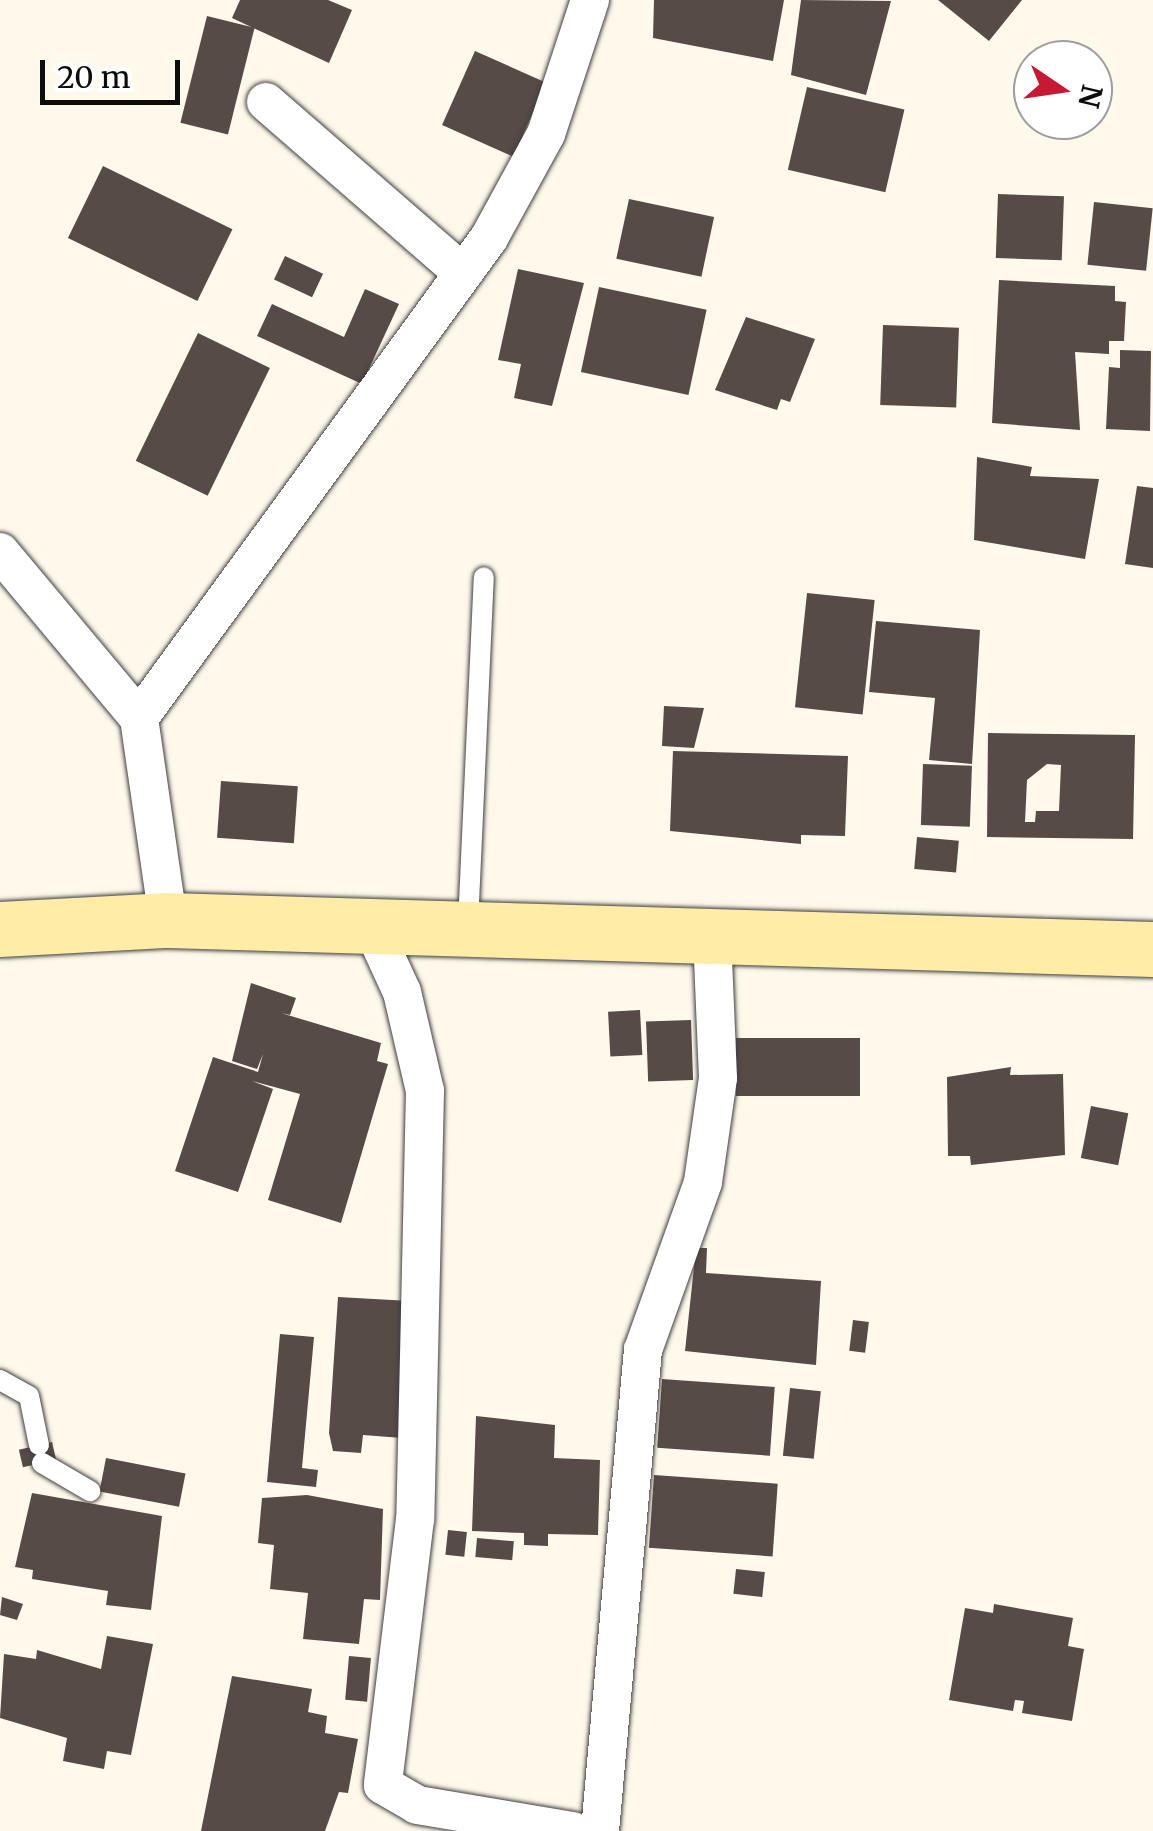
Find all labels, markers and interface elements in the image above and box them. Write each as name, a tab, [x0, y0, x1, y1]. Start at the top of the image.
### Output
scale bar	[45, 40, 185, 102]
north arrow	[1013, 40, 1113, 140]
text: 20 m	[57, 58, 130, 96]
text: N	[1070, 81, 1110, 111]

